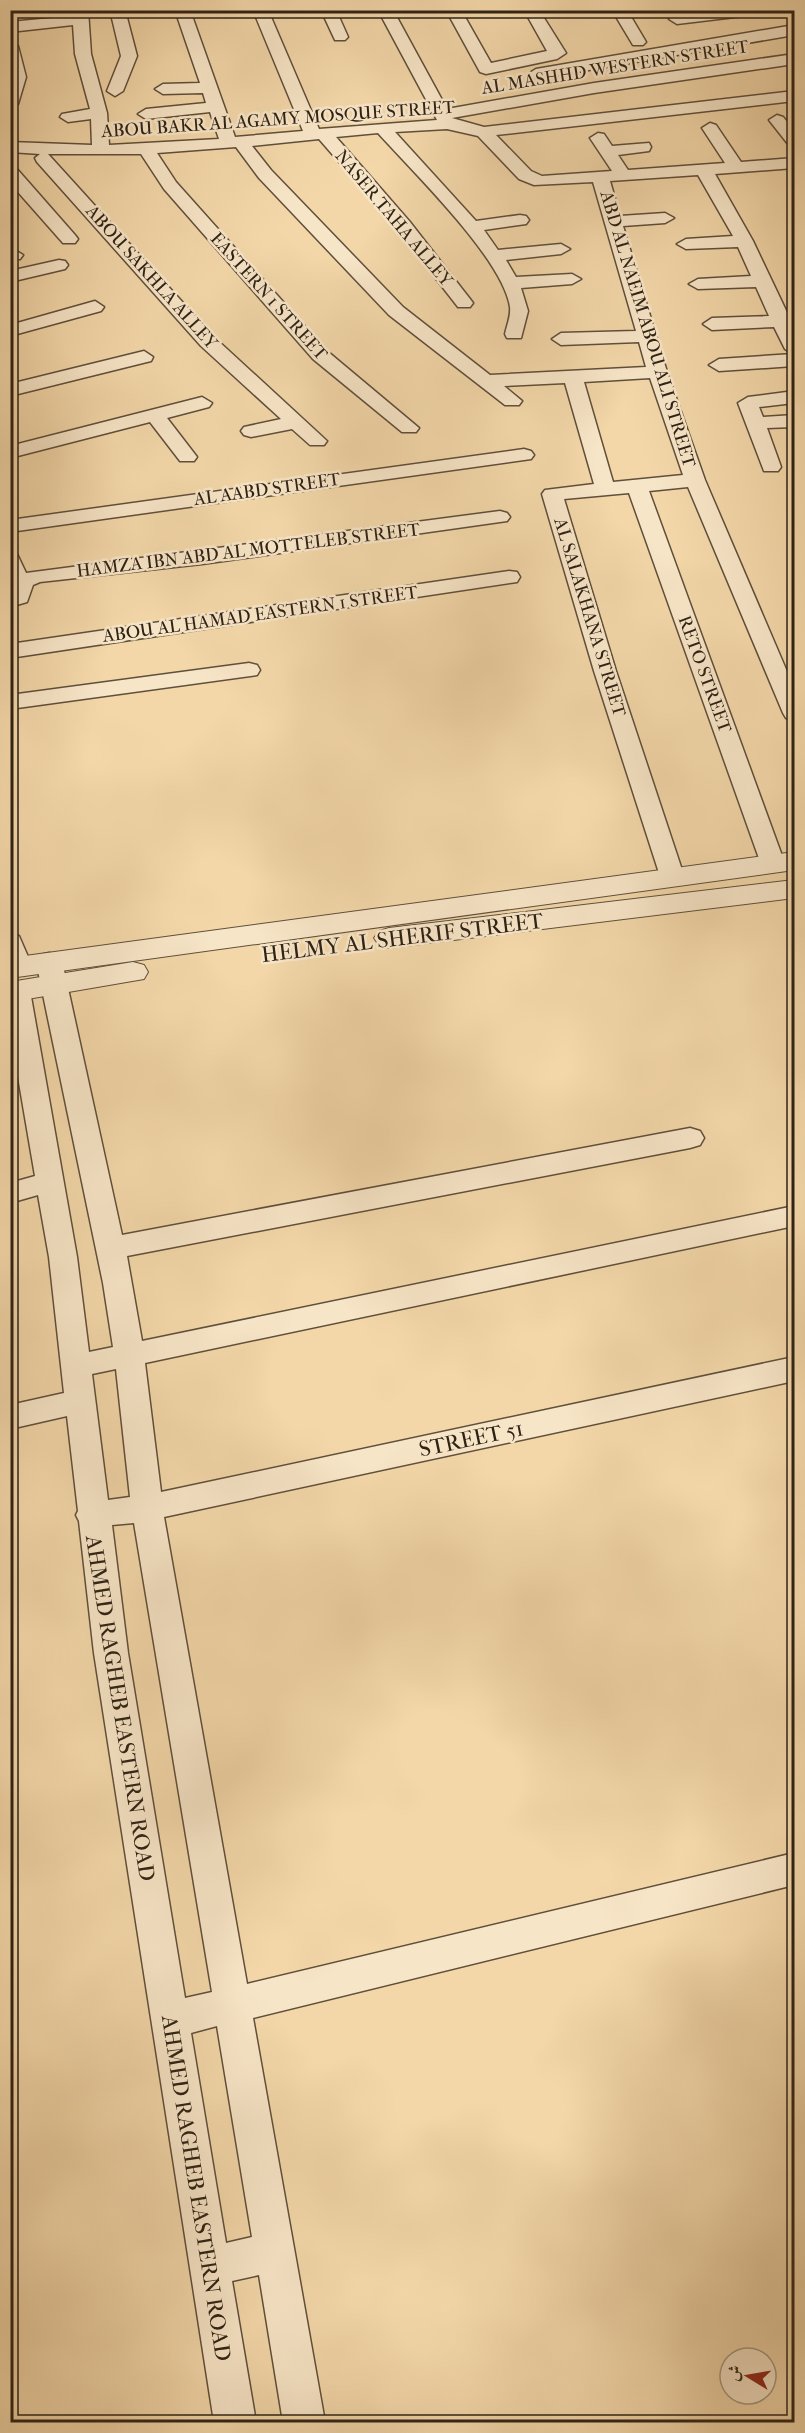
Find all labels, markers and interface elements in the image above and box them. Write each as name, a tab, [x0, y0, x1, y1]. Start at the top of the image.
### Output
street label: AL MASHHD WESTERN STREET	[479, 36, 751, 99]
street label: ABOU BAKR AL AGAMY MOSQUE STREET	[100, 97, 456, 142]
street label: NASER TAHA ALLEY	[330, 146, 457, 291]
street label: ABD AL NAEIM ABOU ALI STREET	[595, 187, 700, 471]
street label: ABOU SAKHLA ALLEY	[81, 200, 222, 354]
street label: EASTERN 1 STREET	[206, 228, 332, 365]
street label: AL AABD STREET	[192, 469, 342, 510]
street label: AL SALAKHANA STREET	[549, 514, 630, 720]
street label: HAMZA IBN ABD AL MOTTELEB STREET	[75, 519, 422, 582]
street label: ABOU AL HAMAD EASTERN 1 STREET	[100, 582, 420, 647]
street label: RETO STREET	[674, 613, 736, 736]
street label: HELMY AL SHERIF STREET	[260, 908, 546, 968]
street label: STREET 51	[417, 1415, 526, 1463]
street label: AHMED RAGHEB EASTERN ROAD	[80, 1532, 160, 1883]
street label: AHMED RAGHEB EASTERN ROAD	[156, 2012, 236, 2363]
north arrow	[718, 2346, 778, 2406]
text: ش	[723, 2364, 745, 2383]

